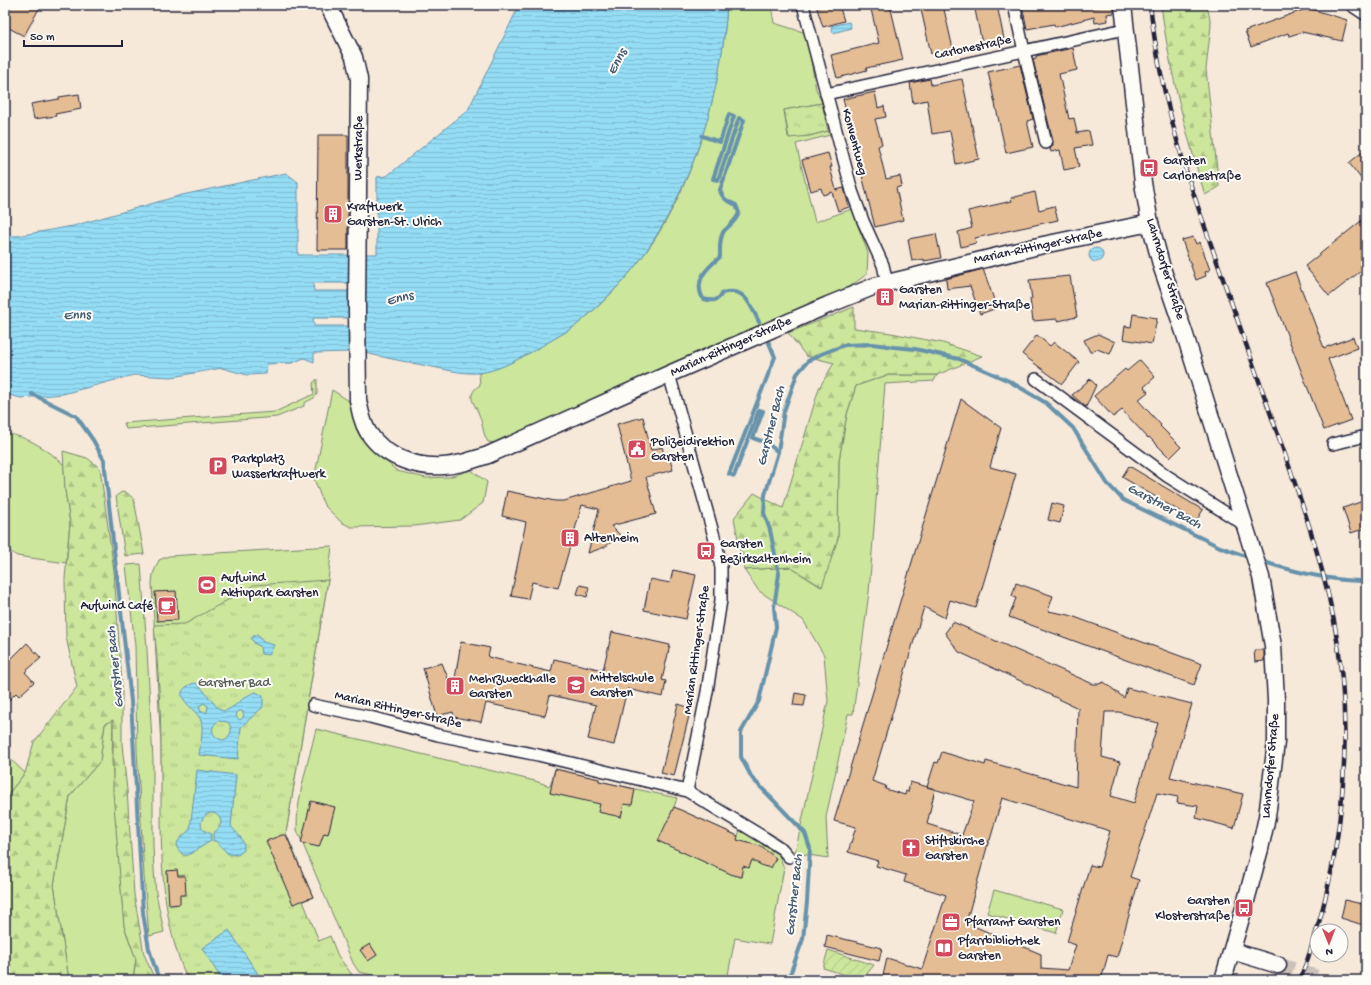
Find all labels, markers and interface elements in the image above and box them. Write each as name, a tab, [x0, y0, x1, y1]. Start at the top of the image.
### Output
scale bar	[24, 22, 122, 48]
text: 50 m	[30, 31, 55, 45]
street label: Carlonestraße	[933, 33, 1013, 63]
water label: Enns	[604, 44, 633, 78]
street label: Konventweg	[838, 107, 870, 177]
street label: Werkstraße	[351, 115, 367, 180]
place label: Garsten Carlonestraße	[1163, 154, 1241, 184]
bus stop icon: Garsten Carlonestraße	[1138, 157, 1160, 179]
place label: Kraftwerk Garsten-St. Ulrich	[347, 200, 442, 230]
building icon: Kraftwerk Garsten-St. Ulrich	[322, 203, 344, 225]
street label: Lahrndorfer Straße	[1142, 217, 1188, 322]
street label: Marian-Rittinger-Straße	[972, 226, 1104, 268]
place label: Garsten Marian-Rittinger-Straße	[899, 283, 1030, 313]
building icon: Garsten Marian-Rittinger-Straße	[874, 286, 896, 308]
water label: Enns	[385, 287, 417, 311]
water label: Enns	[63, 307, 93, 325]
street label: Marian-Rittinger-Straße	[668, 313, 794, 380]
water label: Garstner Bach	[754, 384, 790, 468]
place label: Polizeidirektion Garsten	[650, 435, 735, 465]
public building icon: Polizeidirektion Garsten	[626, 438, 648, 460]
place label: Parkplatz Wasserkraftwerk	[231, 452, 326, 482]
parking icon: Parkplatz Wasserkraftwerk	[207, 455, 229, 477]
water label: Garstner Bach	[1124, 480, 1205, 534]
building icon: Altenheim	[559, 527, 581, 549]
place label: Altenheim	[584, 531, 638, 546]
place label: Garsten Bezirksaltenheim	[719, 537, 811, 567]
bus stop icon: Garsten Bezirksaltenheim	[695, 540, 717, 562]
place label: Aufwind Aktivpark Garsten	[221, 571, 319, 601]
sports icon: Aufwind Aktivpark Garsten	[196, 574, 218, 596]
street label: Marian Rittinger-Straße	[681, 584, 714, 715]
cafe icon: Aufwind Café	[156, 595, 178, 617]
place label: Aufwind Café	[81, 599, 153, 614]
water label: Garstner Bach	[103, 625, 129, 709]
place label: Mittelschule Garsten	[590, 671, 654, 701]
place label: Mehrzweckhalle Garsten	[469, 672, 556, 702]
school or university icon: Mittelschule Garsten	[565, 674, 587, 696]
building icon: Mehrzweckhalle Garsten	[444, 675, 466, 697]
park label: Garstner Bad	[198, 676, 271, 691]
street label: Marian Rittinger-Straße	[333, 688, 463, 732]
street label: Lahrndorfer Straße	[1259, 713, 1283, 819]
place label: Stiftskirche Garsten	[925, 834, 985, 864]
church icon: Stiftskirche Garsten	[900, 837, 922, 859]
water label: Garstner Bach	[782, 853, 808, 937]
place label: Garsten Klosterstraße	[1155, 894, 1231, 924]
bus stop icon: Garsten Klosterstraße	[1233, 897, 1255, 919]
office icon: Pfarramt Garsten	[940, 911, 962, 933]
place label: Pfarramt Garsten	[964, 915, 1061, 930]
north arrow	[1309, 923, 1349, 963]
place label: Pfarrbibliothek Garsten	[957, 934, 1041, 964]
library icon: Pfarrbibliothek Garsten	[933, 937, 955, 959]
text: N	[1325, 945, 1333, 957]

